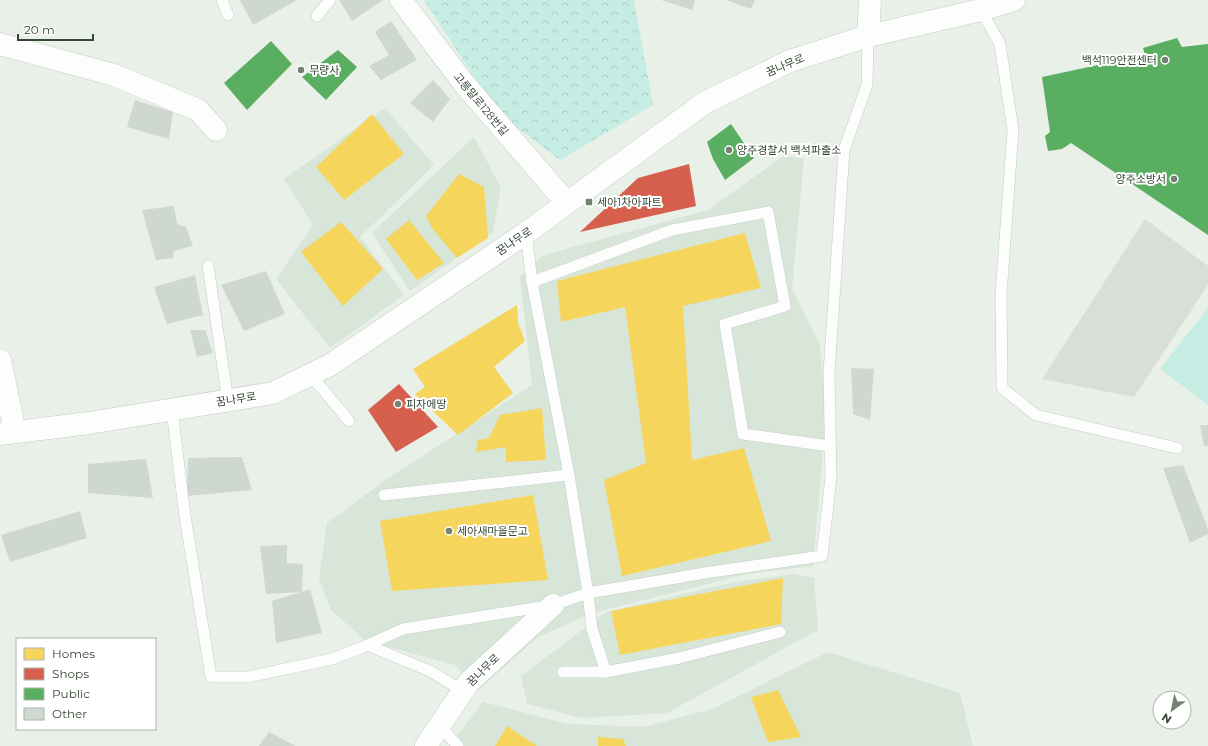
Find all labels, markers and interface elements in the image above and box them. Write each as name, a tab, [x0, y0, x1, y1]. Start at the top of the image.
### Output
scale bar	[18, 16, 93, 42]
text: 20 m	[24, 22, 55, 37]
street label: 꿈나무로	[764, 51, 806, 79]
place label: 백석119안전센터	[1082, 53, 1157, 67]
marker: 백석119안전센터	[1160, 55, 1170, 65]
place label: 무량사	[309, 63, 339, 77]
marker: 무량사	[296, 65, 306, 75]
street label: 고릉말로128번길	[451, 70, 511, 138]
place label: 양주경찰서 백석파출소	[737, 143, 841, 157]
marker: 양주경찰서 백석파출소	[724, 145, 734, 155]
place label: 양주소방서	[1115, 172, 1166, 186]
marker: 양주소방서	[1169, 174, 1179, 184]
place label: 세아1차아파트	[597, 195, 662, 209]
marker: 세아1차아파트	[584, 197, 594, 207]
street label: 꿈나무로	[493, 224, 535, 258]
street label: 꿈나무로	[215, 389, 257, 409]
place label: 피자에땅	[406, 397, 446, 411]
marker: 피자에땅	[393, 399, 403, 409]
place label: 세아새마을문고	[457, 524, 528, 538]
marker: 세아새마을문고	[444, 526, 454, 536]
legend	[16, 638, 156, 730]
text: Homes	[52, 646, 95, 661]
street label: 꿈나무로	[464, 651, 502, 689]
text: Shops	[52, 666, 89, 681]
text: Public	[52, 686, 90, 701]
north arrow	[1152, 690, 1192, 730]
text: Other	[52, 706, 87, 721]
text: N	[1159, 710, 1174, 727]

